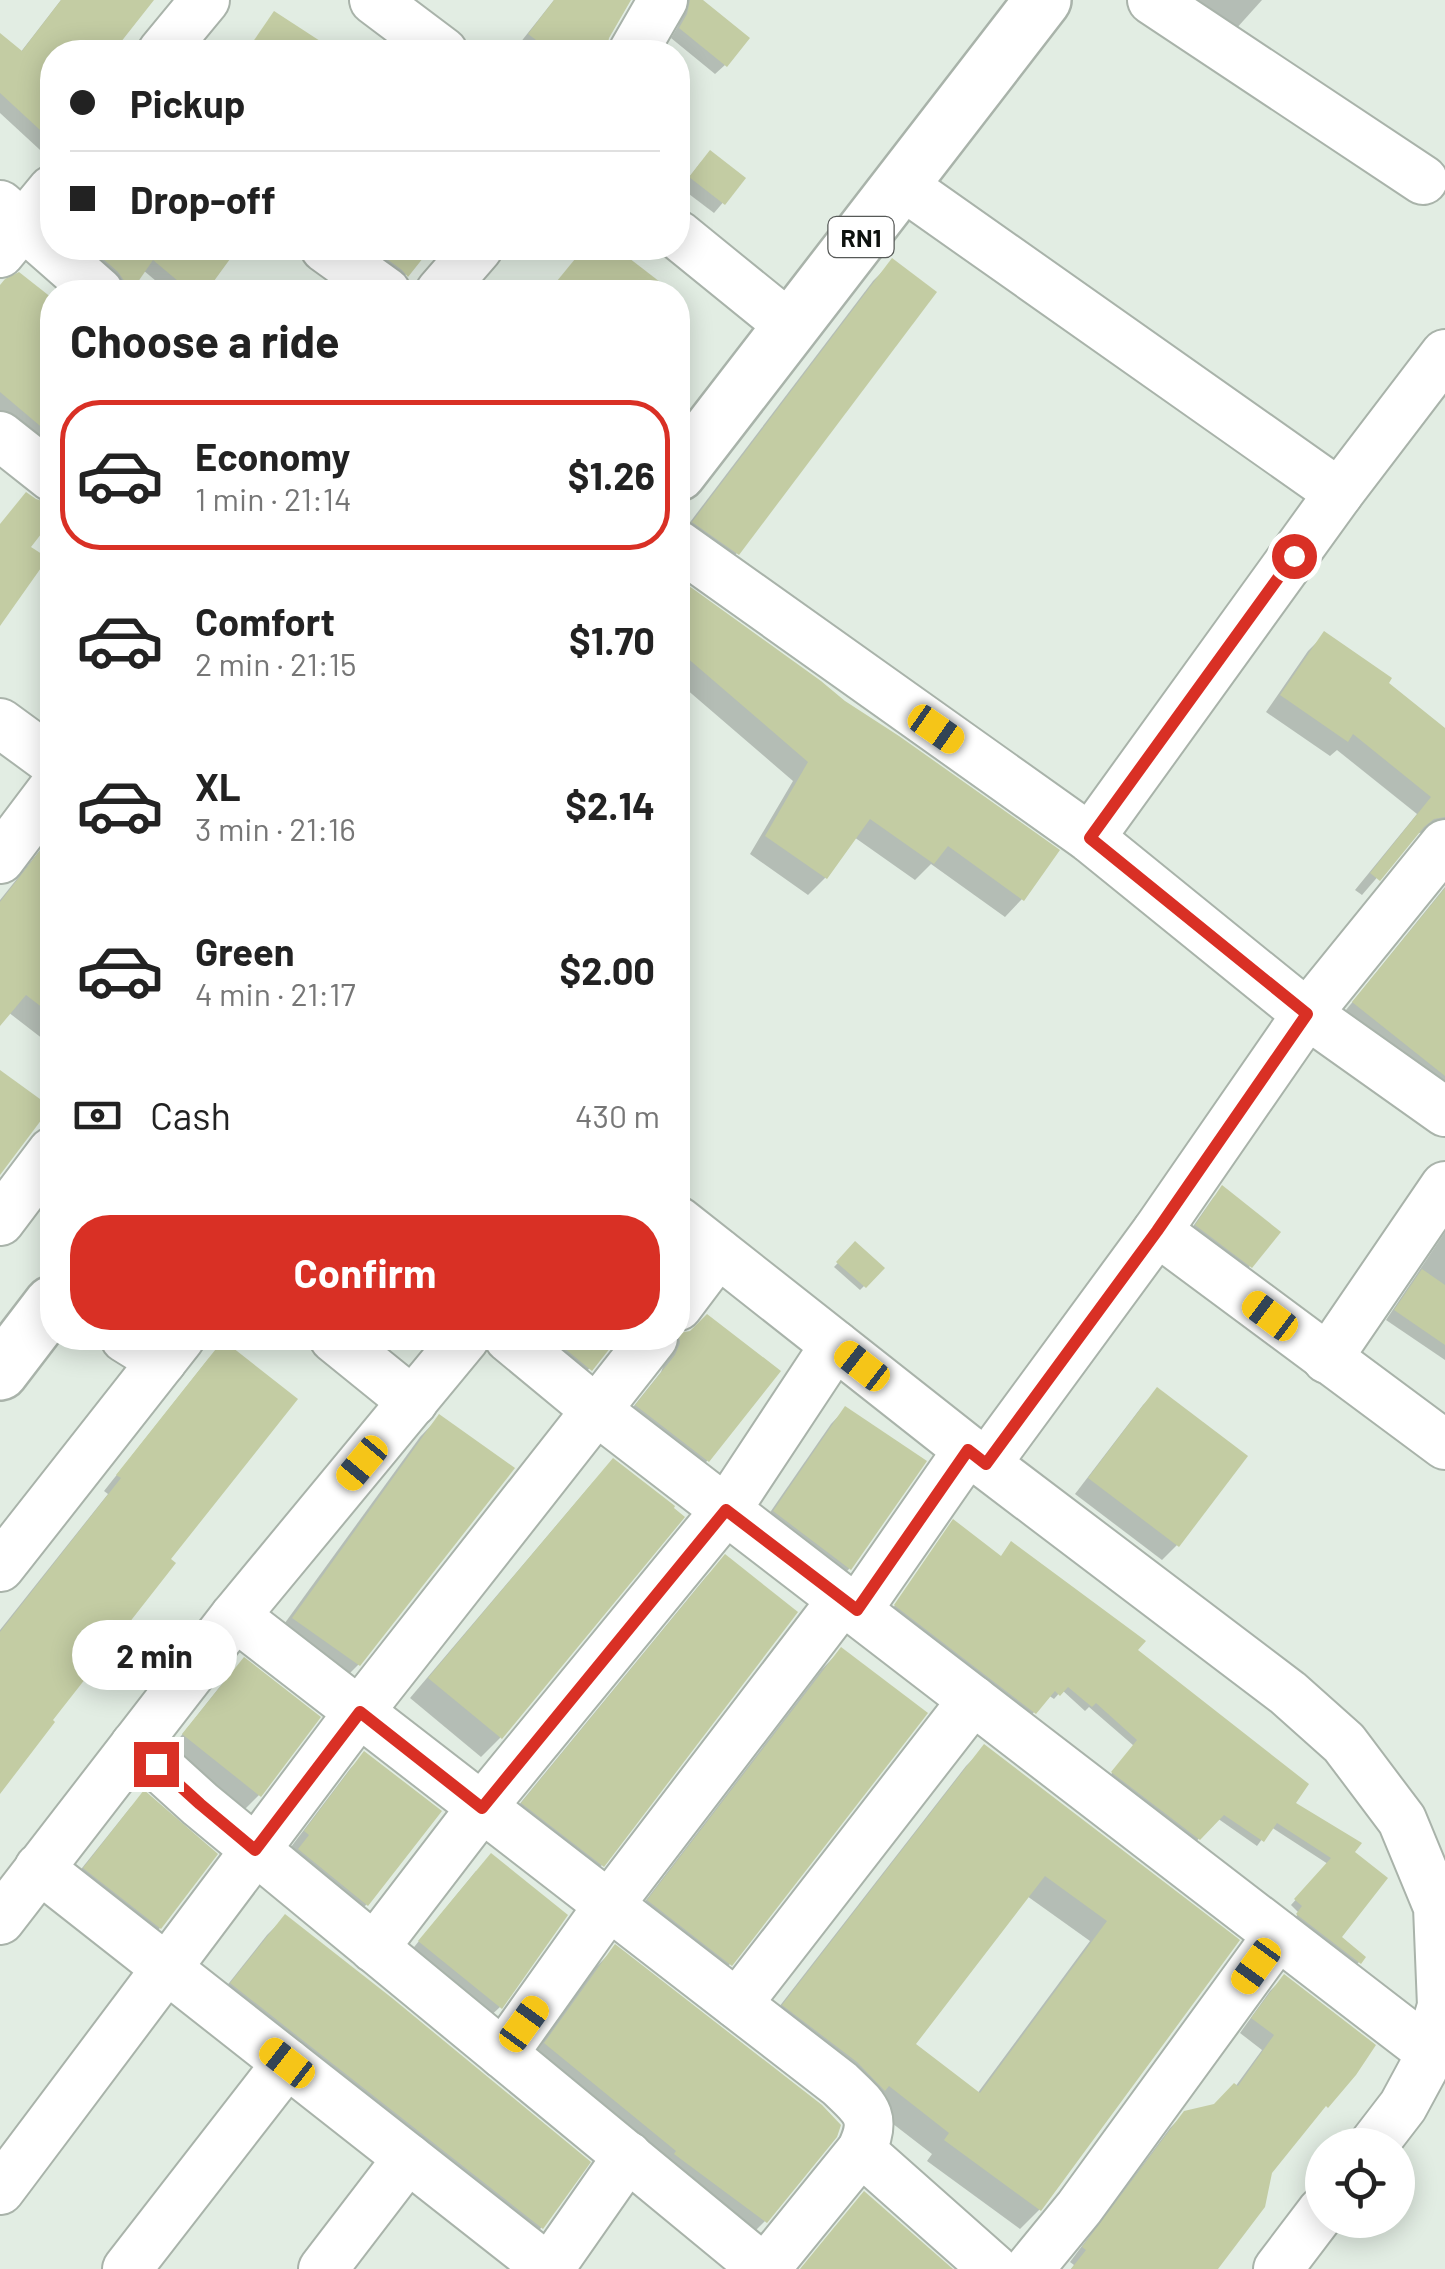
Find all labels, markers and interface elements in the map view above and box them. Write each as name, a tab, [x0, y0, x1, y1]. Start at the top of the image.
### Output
text: Pickup	[130, 80, 245, 126]
text: Drop-off	[130, 176, 276, 222]
road number: RN1	[828, 217, 894, 257]
text: Choose a ride	[70, 313, 340, 367]
icon: car	[75, 430, 165, 520]
text: Economy	[195, 433, 350, 479]
text: $1.26	[568, 452, 655, 498]
text: 1 min · 21:14	[195, 479, 352, 517]
route start	[1272, 534, 1317, 579]
icon: car	[75, 595, 165, 685]
text: Comfort	[195, 598, 335, 644]
text: $1.70	[569, 617, 655, 663]
text: 2 min · 21:15	[195, 644, 356, 682]
car	[903, 700, 969, 758]
icon: car	[75, 760, 165, 850]
text: XL	[195, 763, 241, 809]
text: $2.14	[565, 782, 655, 828]
text: 3 min · 21:16	[195, 809, 356, 847]
icon: car	[75, 925, 165, 1015]
text: Green	[195, 928, 295, 974]
text: $2.00	[559, 947, 655, 993]
text: 4 min · 21:17	[195, 974, 356, 1012]
icon: cash	[70, 1088, 125, 1143]
text: Cash	[150, 1092, 231, 1138]
text: 430 m	[575, 1096, 660, 1134]
button: Confirm	[70, 1215, 660, 1330]
car	[1237, 1286, 1303, 1346]
car	[829, 1336, 895, 1396]
car	[331, 1430, 393, 1496]
callout: 2 min	[74, 1619, 238, 1689]
text: 2 min	[116, 1636, 193, 1674]
route end	[134, 1742, 179, 1787]
car	[1226, 1933, 1286, 1999]
car	[494, 1991, 554, 2057]
car	[254, 2033, 320, 2093]
map controls	[1305, 2128, 1415, 2238]
button: locate	[1305, 2128, 1415, 2238]

